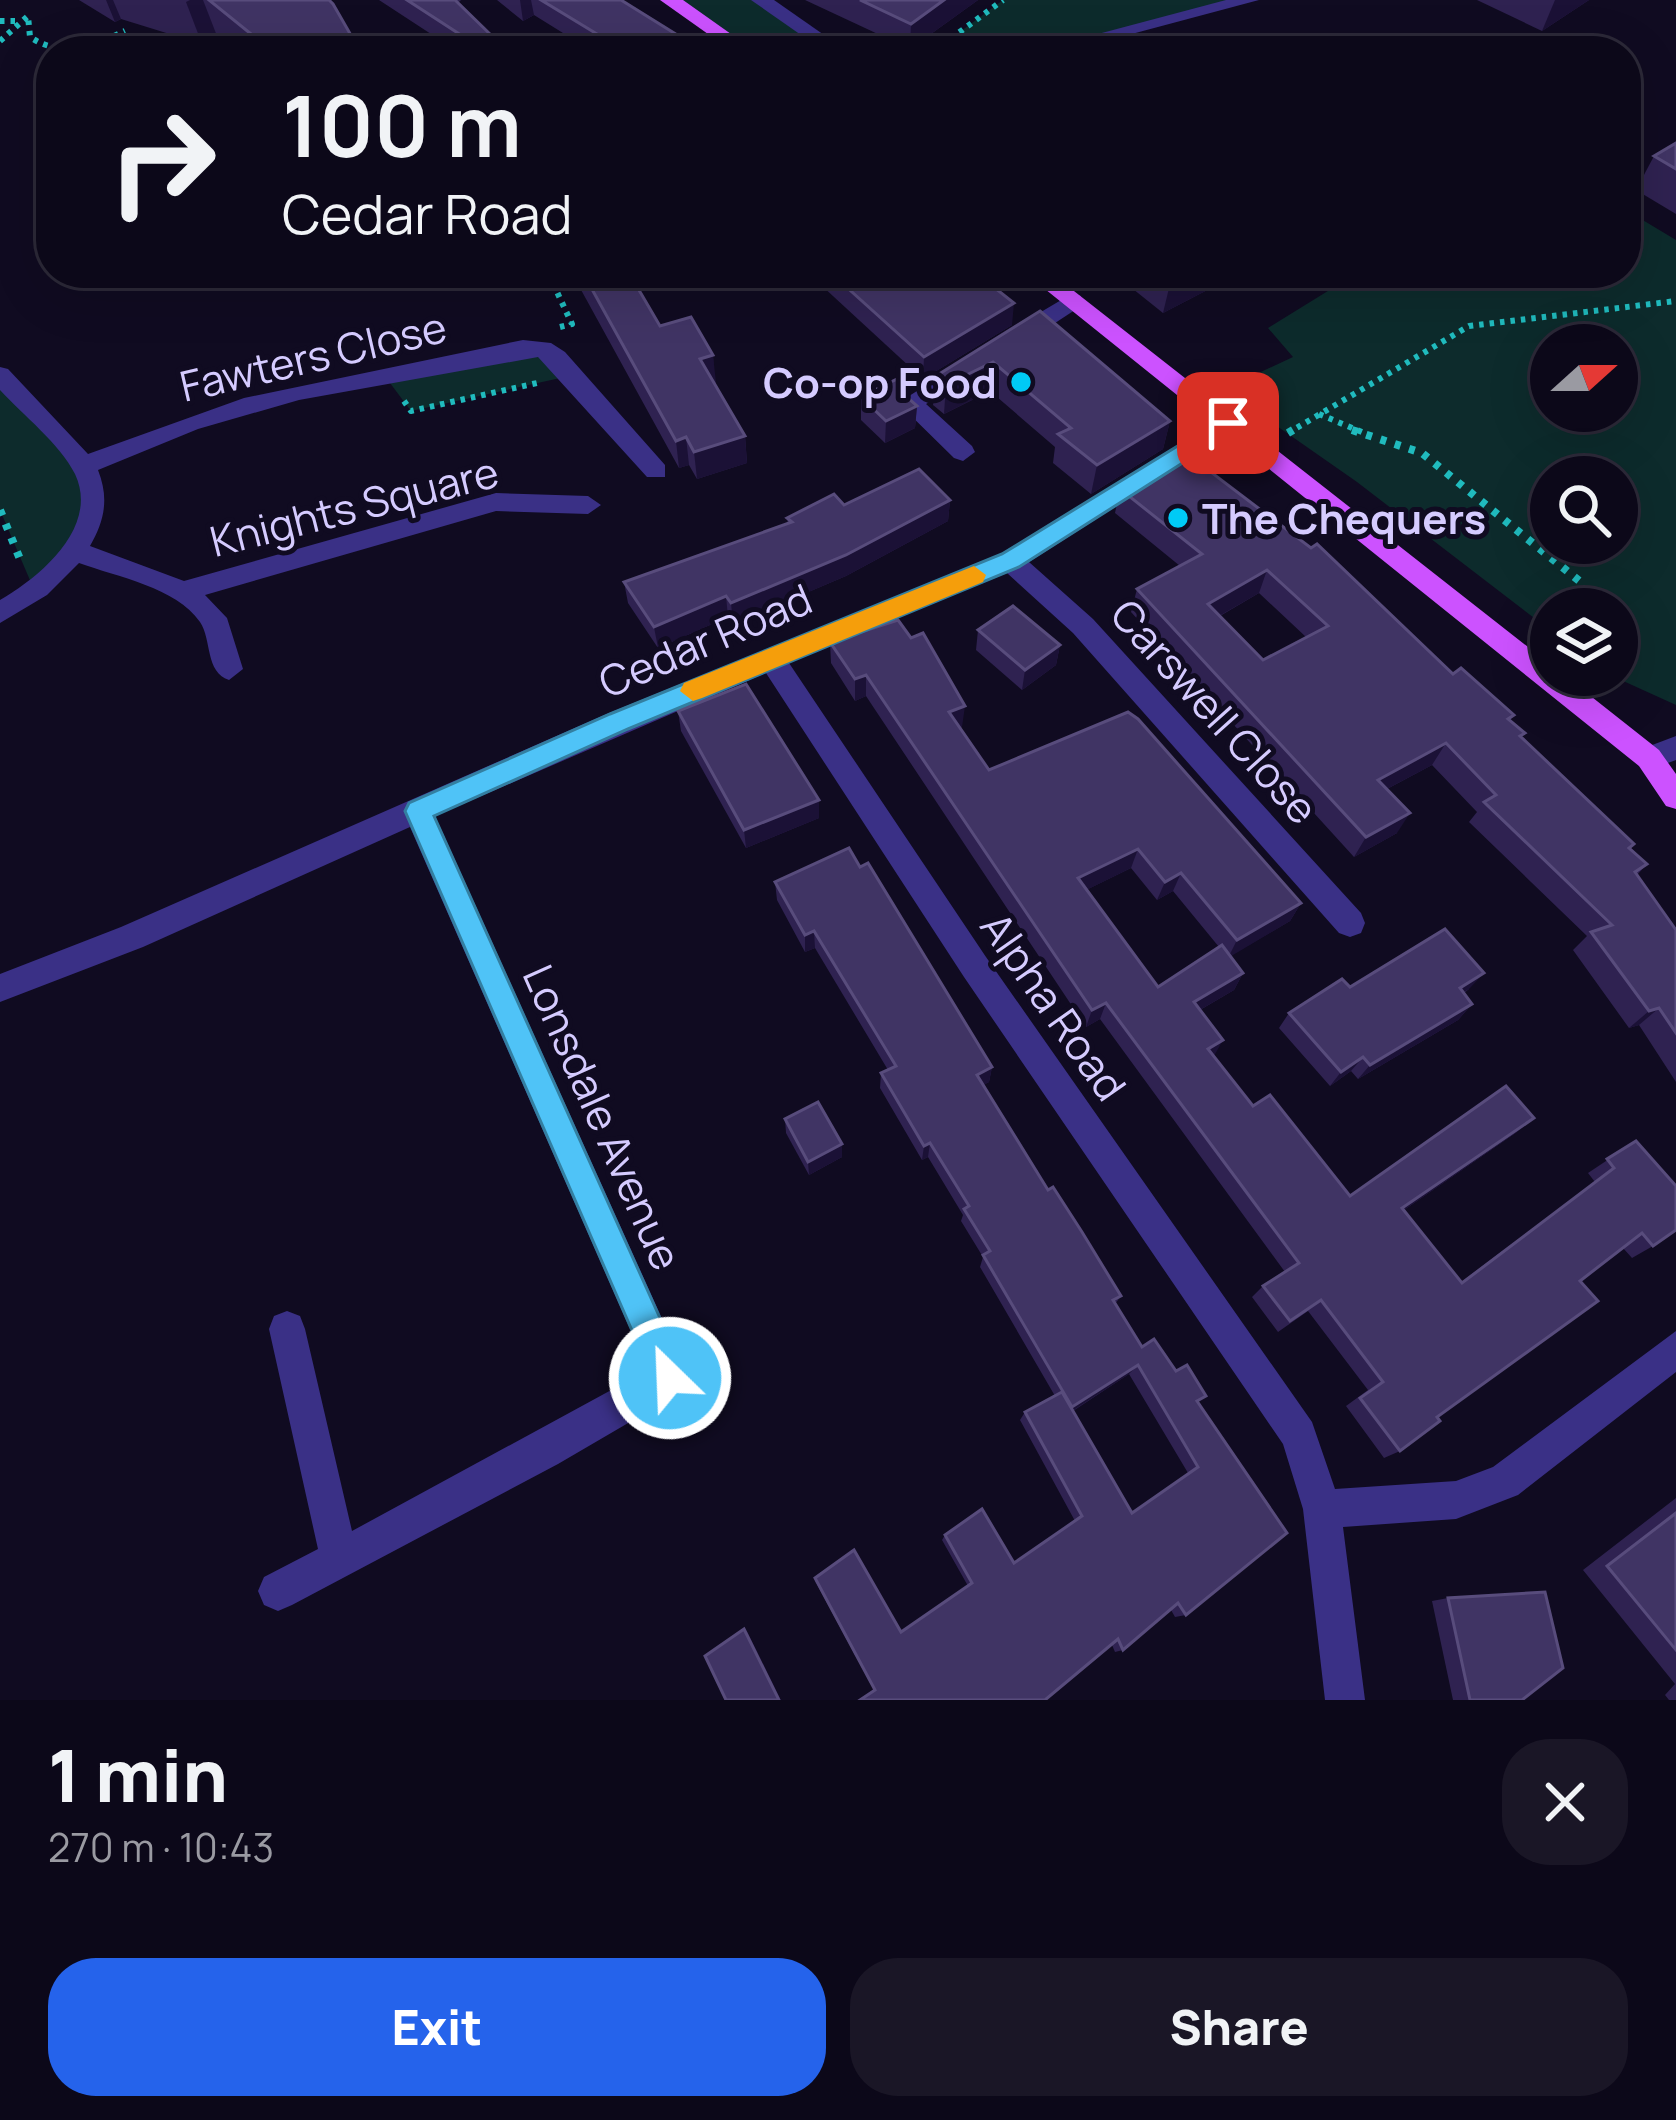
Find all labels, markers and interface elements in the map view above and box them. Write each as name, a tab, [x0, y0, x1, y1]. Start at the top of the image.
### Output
text: 100 m	[282, 67, 522, 182]
icon: right	[84, 84, 240, 240]
text: Cedar Road	[282, 176, 572, 250]
street label: Fawters Close	[174, 297, 452, 415]
north arrow	[1530, 324, 1638, 432]
map controls	[1530, 324, 1638, 696]
place label: Co-op Food	[763, 353, 997, 411]
marker: Co-op Food	[1008, 369, 1034, 395]
pin	[1177, 372, 1279, 474]
icon: arrive	[1195, 390, 1261, 456]
street label: Knights Square	[204, 442, 504, 570]
button: search	[1530, 456, 1638, 564]
place label: The Chequers	[1202, 489, 1486, 547]
marker: The Chequers	[1165, 505, 1191, 531]
street label: Cedar Road	[590, 569, 820, 711]
street label: Carswell Close	[1098, 586, 1332, 836]
button: layers	[1530, 588, 1638, 696]
street label: Alpha Road	[968, 900, 1140, 1112]
street label: Lonsdale Avenue	[510, 955, 696, 1279]
position arrow	[607, 1315, 733, 1441]
text: 1 min	[48, 1725, 228, 1824]
button: close	[1502, 1739, 1628, 1865]
text: 270 m · 10:43	[48, 1820, 274, 1874]
button: Exit	[48, 1958, 826, 2096]
button: Share	[850, 1958, 1628, 2096]

